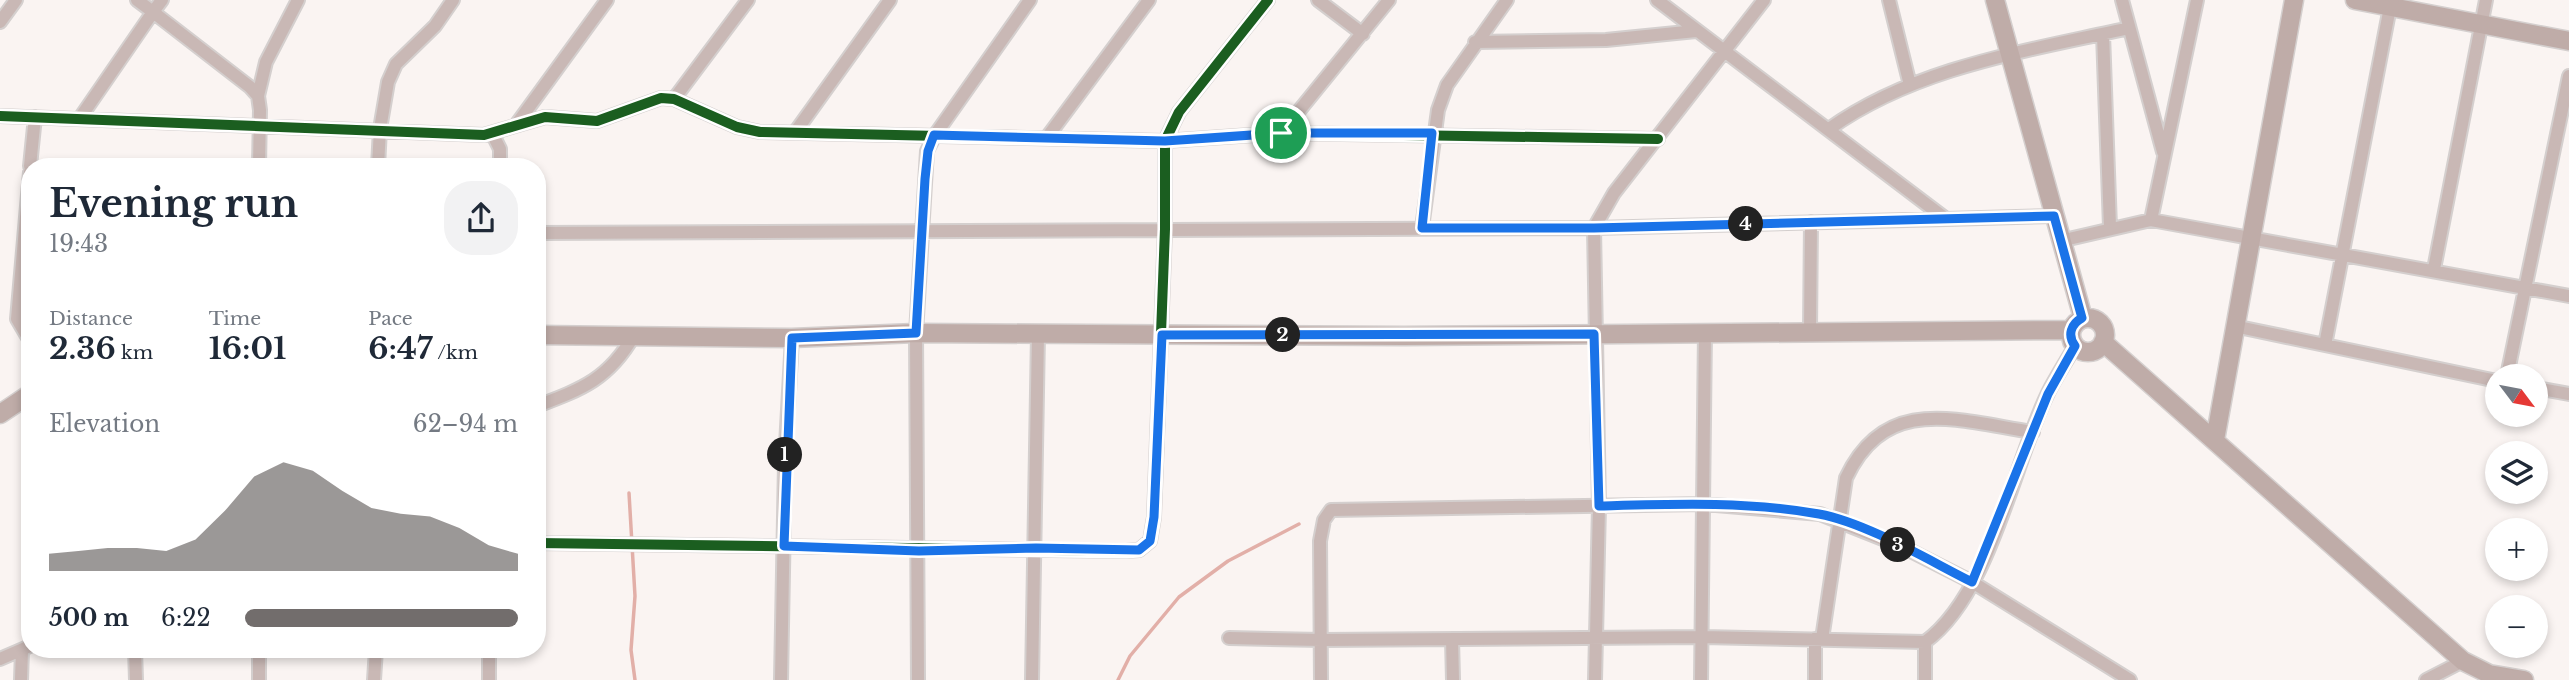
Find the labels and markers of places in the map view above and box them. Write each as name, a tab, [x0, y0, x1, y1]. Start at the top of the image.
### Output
pin	[1251, 103, 1311, 163]
pin: 4	[1728, 206, 1764, 242]
pin: 2	[1266, 318, 1300, 352]
pin: 1	[768, 438, 802, 472]
pin: 3	[1881, 528, 1916, 562]

